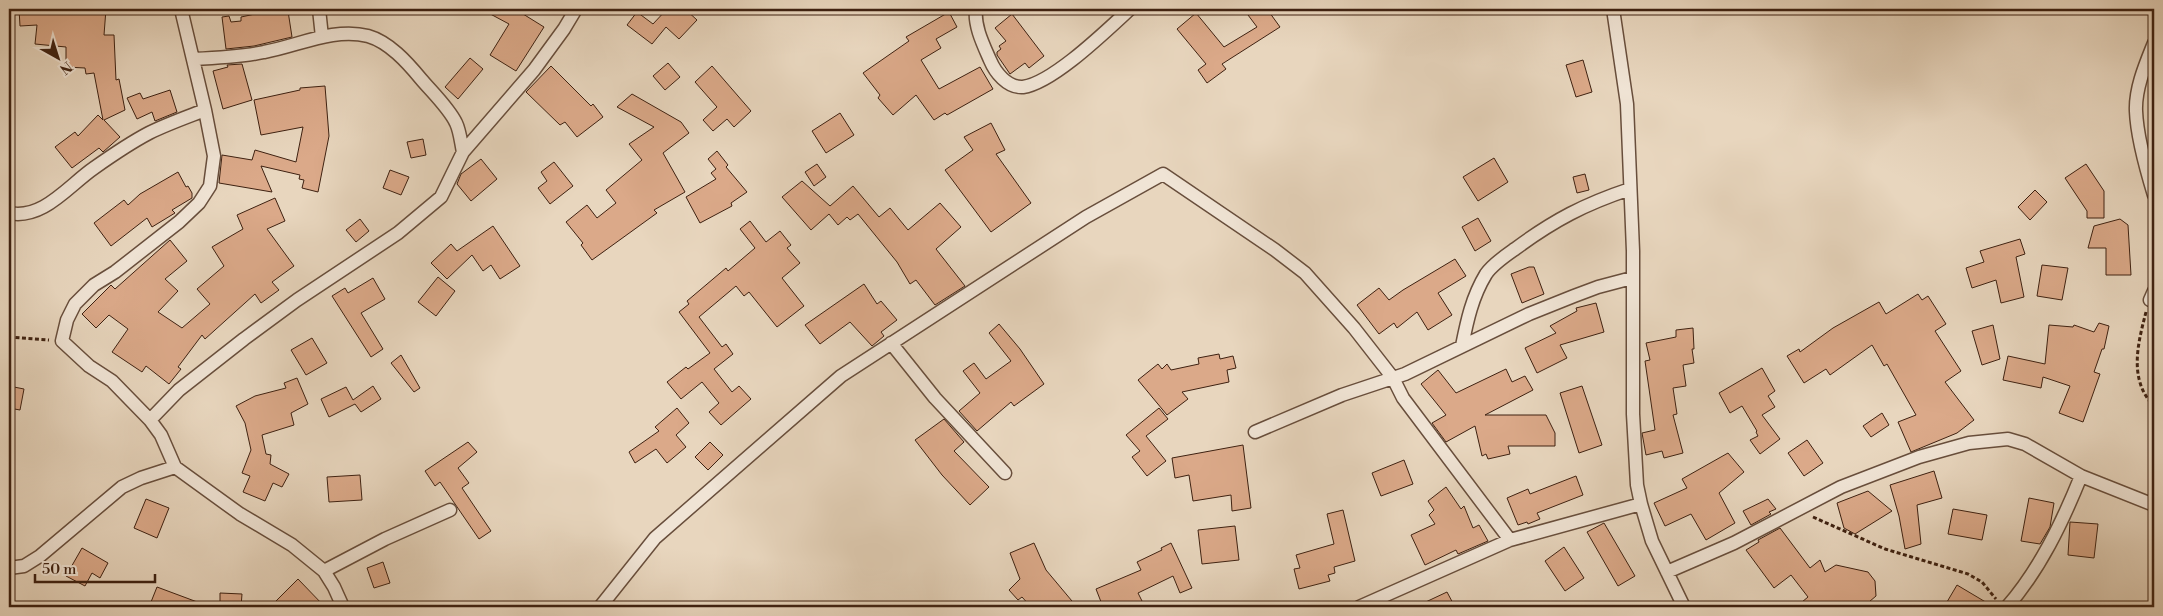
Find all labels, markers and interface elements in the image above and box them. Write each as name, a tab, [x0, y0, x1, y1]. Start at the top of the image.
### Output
north arrow	[32, 32, 82, 82]
text: N	[56, 57, 76, 78]
scale bar	[35, 551, 155, 583]
text: 50 m	[42, 560, 76, 579]

